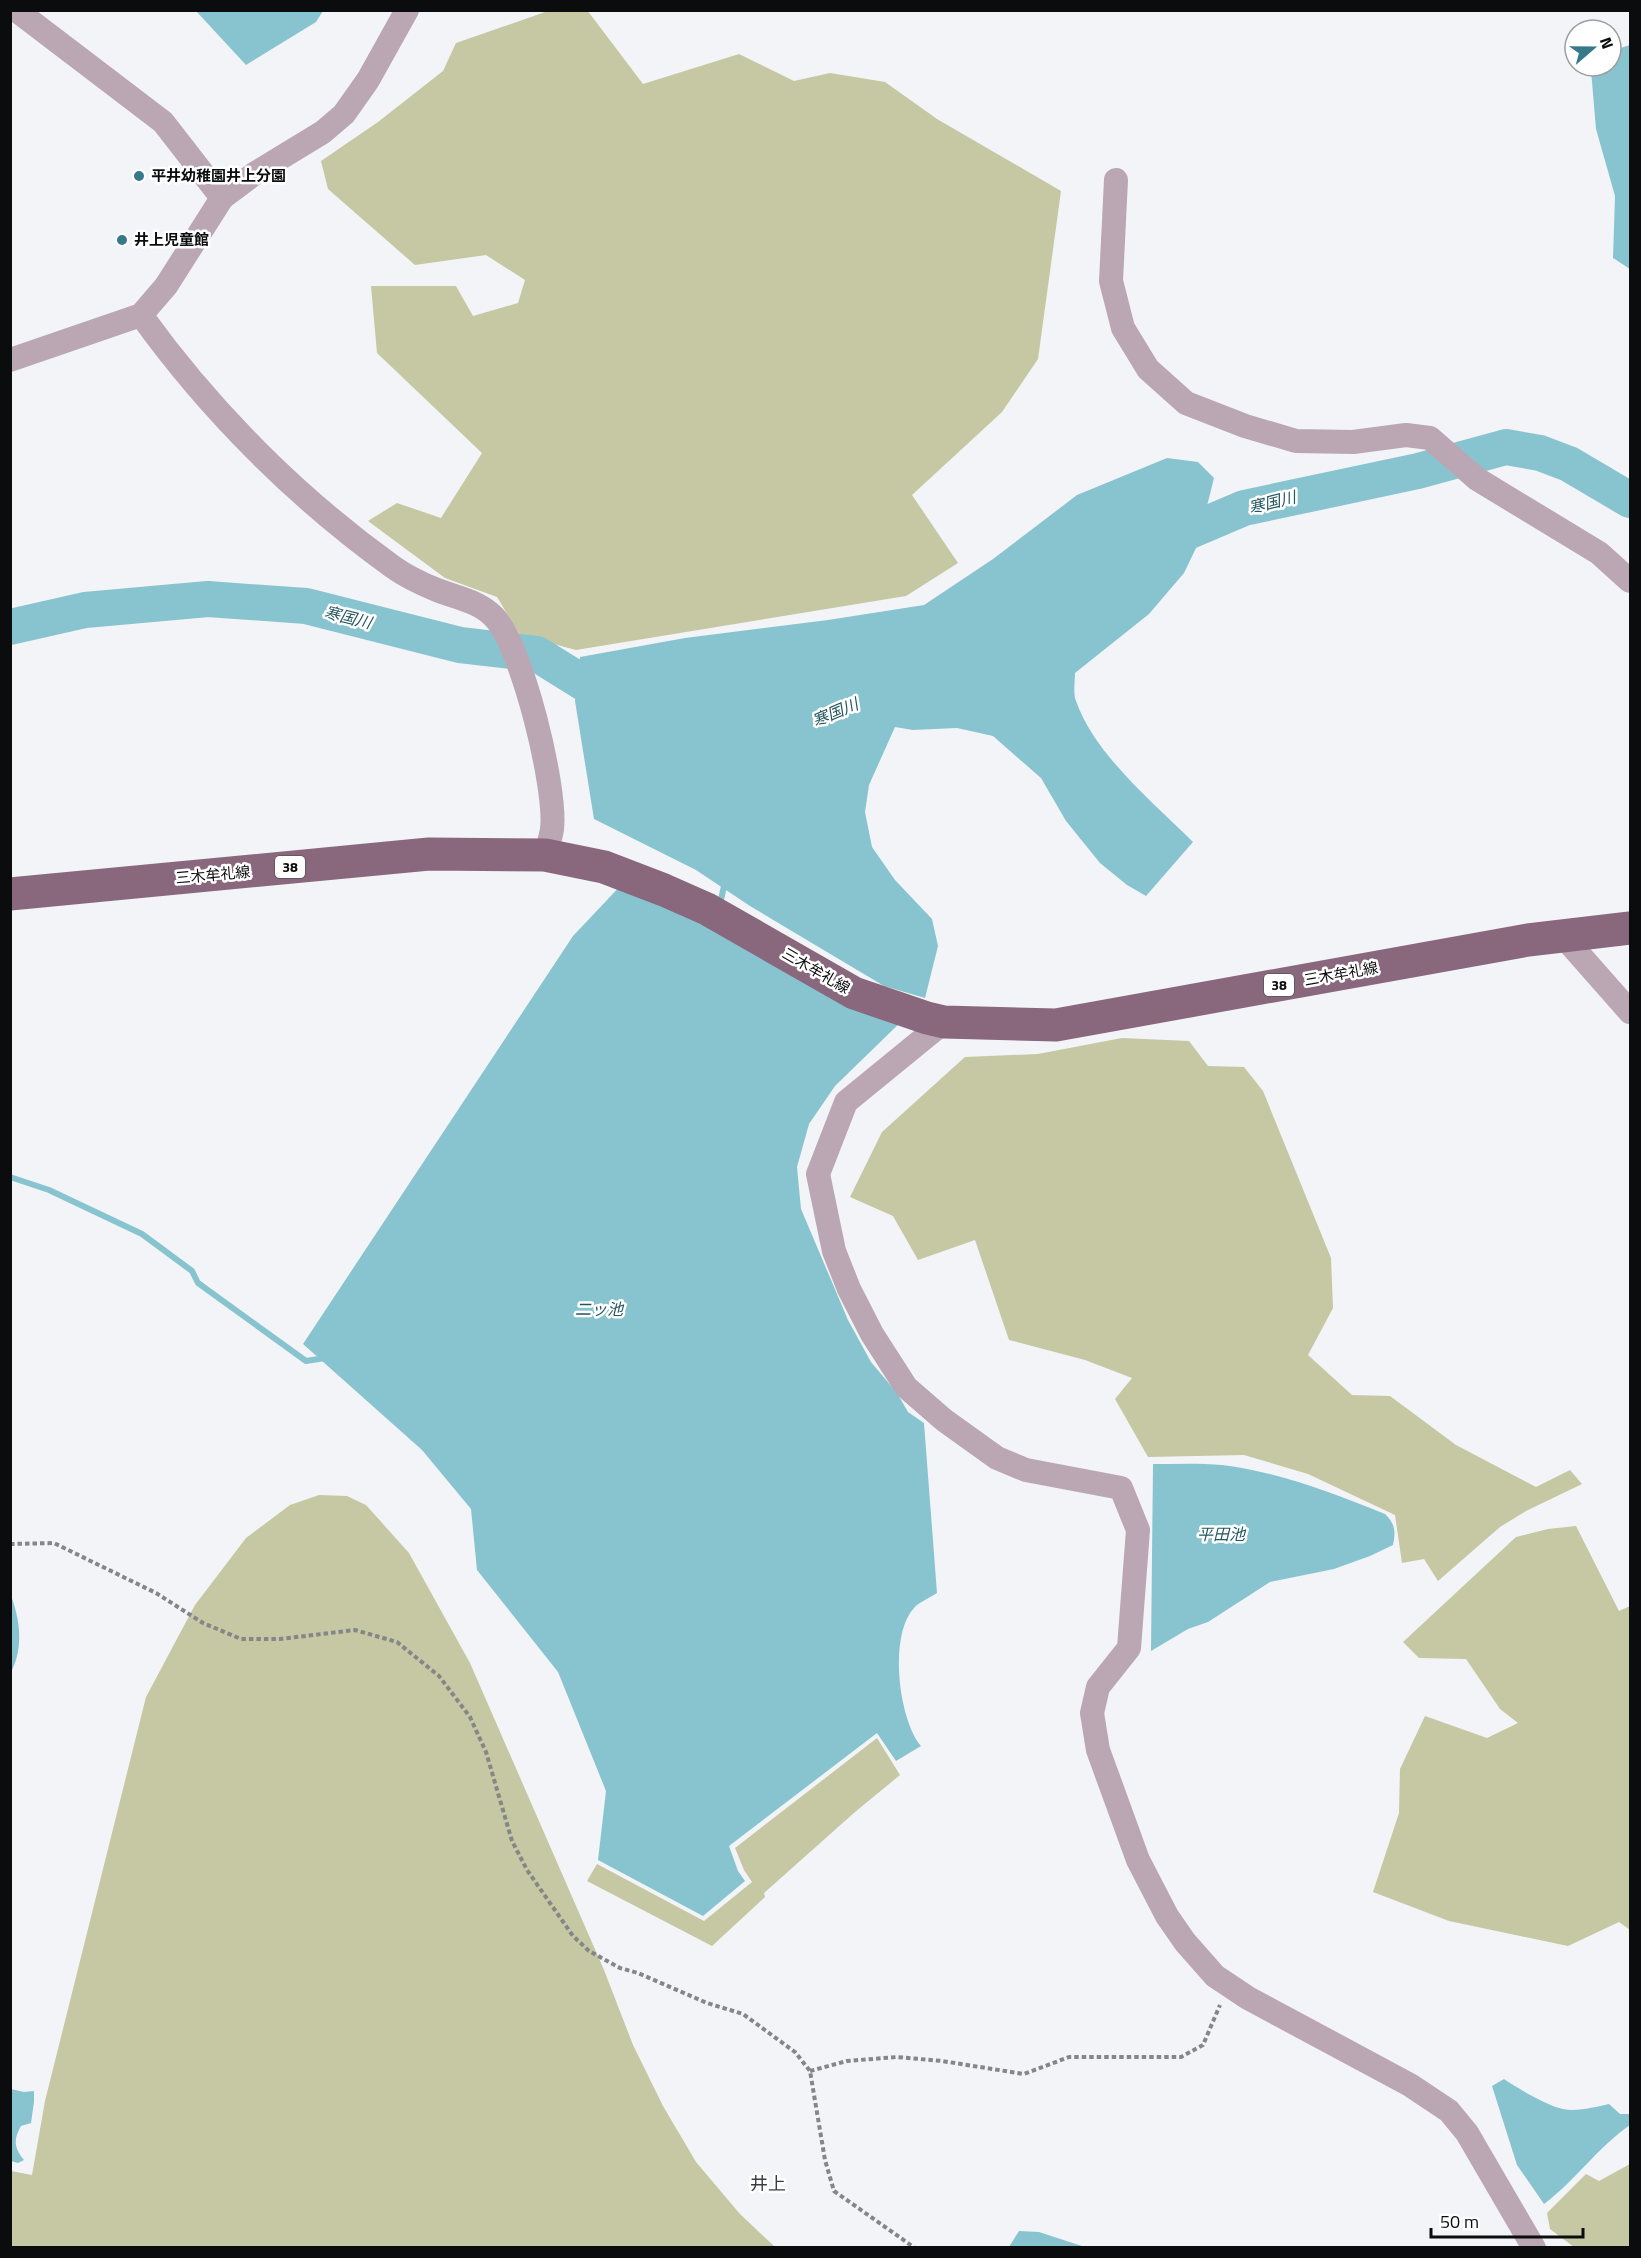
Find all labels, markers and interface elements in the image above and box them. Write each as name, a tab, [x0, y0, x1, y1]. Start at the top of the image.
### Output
north arrow	[1563, 18, 1623, 78]
text: N	[1594, 34, 1620, 52]
place label: 平井幼稚園井上分園	[151, 164, 286, 187]
marker: 平井幼稚園井上分園	[132, 169, 146, 183]
place label: 井上児童館	[134, 228, 209, 251]
marker: 井上児童館	[115, 233, 129, 247]
water label: 寒国川	[1246, 484, 1300, 519]
water label: 寒国川	[322, 600, 376, 635]
water label: 寒国川	[808, 691, 864, 732]
road number: 38	[275, 856, 305, 878]
street label: 三木牟礼線	[175, 860, 251, 889]
street label: 三木牟礼線	[778, 942, 854, 999]
street label: 三木牟礼線	[1302, 956, 1380, 991]
road number: 38	[1264, 974, 1294, 996]
water label: 二ッ池	[575, 1297, 625, 1321]
water label: 平田池	[1197, 1522, 1247, 1546]
district label: 井上	[750, 2170, 786, 2197]
scale bar	[1431, 2201, 1582, 2239]
text: 50 m	[1440, 2208, 1479, 2235]

